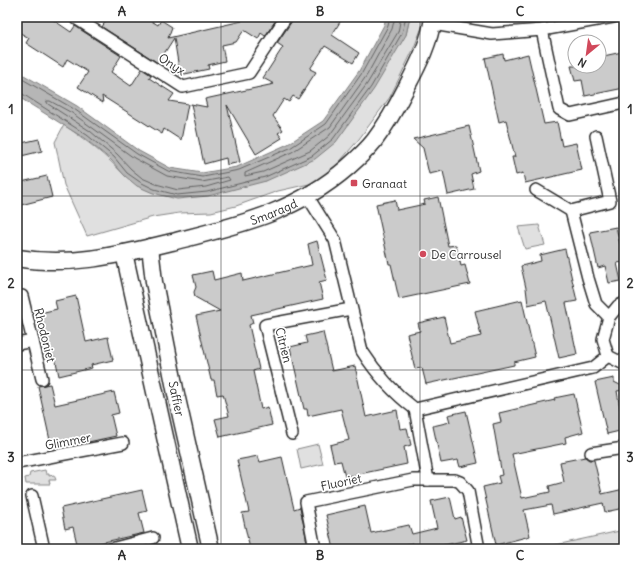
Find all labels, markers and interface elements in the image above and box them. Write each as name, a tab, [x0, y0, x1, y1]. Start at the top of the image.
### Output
text: A	[118, 3, 127, 20]
text: B	[316, 3, 325, 20]
text: C	[516, 3, 525, 20]
north arrow	[567, 34, 607, 74]
street label: Onyx	[156, 50, 188, 78]
text: N	[575, 55, 589, 71]
text: 1	[8, 101, 14, 118]
text: 1	[627, 101, 633, 118]
place label: Granaat	[362, 176, 407, 191]
marker: Granaat	[349, 178, 359, 188]
street label: Smaragd	[248, 195, 299, 228]
place label: De Carrousel	[431, 247, 502, 262]
marker: De Carrousel	[418, 249, 428, 259]
text: 2	[7, 275, 15, 292]
text: 2	[626, 275, 634, 292]
street label: Rhodoniet	[31, 306, 59, 364]
street label: Citrien	[272, 326, 296, 364]
street label: Saffier	[166, 380, 188, 418]
street label: Glimmer	[44, 429, 92, 453]
text: 3	[7, 449, 15, 466]
text: 3	[626, 449, 634, 466]
street label: Fluoriet	[319, 470, 363, 494]
text: A	[118, 547, 127, 564]
text: B	[316, 547, 325, 564]
text: C	[516, 547, 525, 564]

